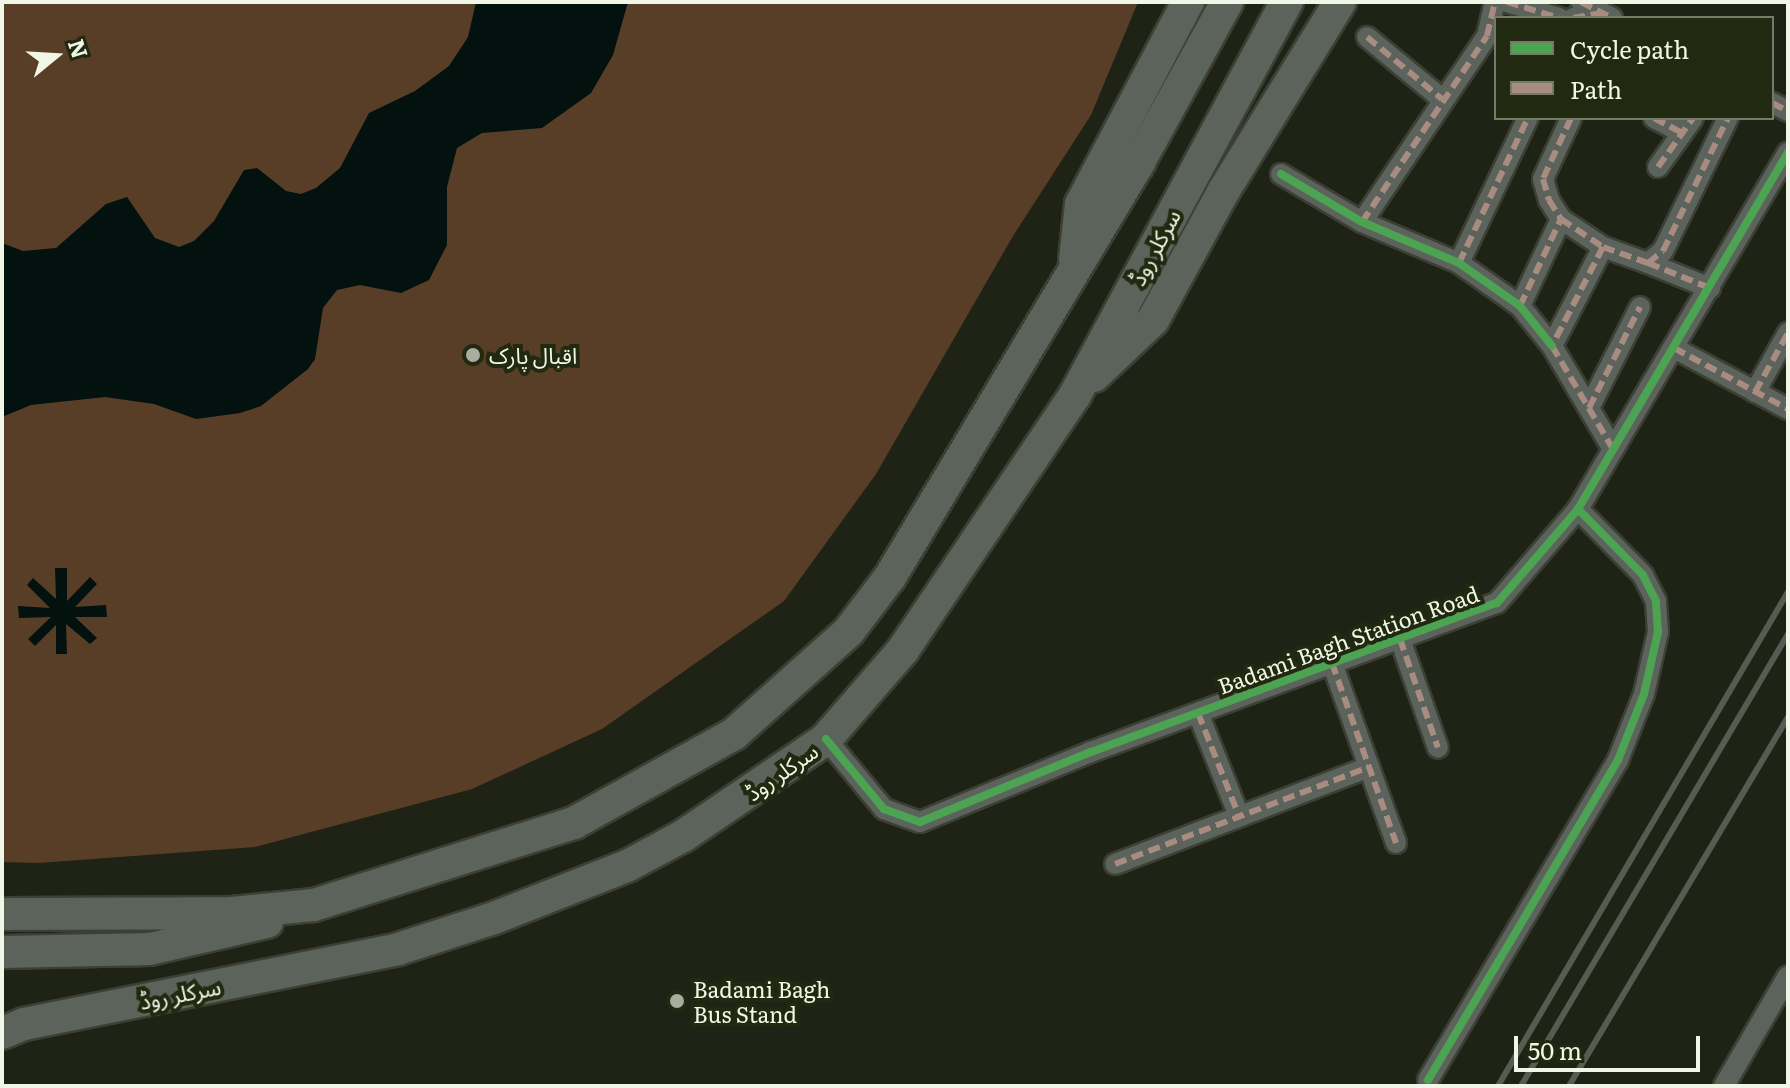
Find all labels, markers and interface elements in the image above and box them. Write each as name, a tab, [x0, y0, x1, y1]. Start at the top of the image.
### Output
north arrow	[16, 16, 96, 96]
legend	[1494, 16, 1774, 120]
text: Cycle path	[1570, 31, 1689, 66]
text: N	[61, 35, 98, 62]
text: Path	[1570, 71, 1622, 106]
street label: سرکلر روڈ	[1123, 204, 1185, 290]
place label: اقبال پارک	[489, 342, 577, 368]
marker: اقبال پارک	[464, 346, 482, 364]
street label: Badami Bagh Station Road	[1214, 579, 1482, 699]
street label: سرکلر روڈ	[740, 737, 822, 805]
street label: سرکلر روڈ	[137, 972, 223, 1014]
place label: Badami Bagh Bus Stand	[693, 975, 830, 1026]
marker: Badami Bagh Bus Stand	[668, 992, 686, 1010]
scale bar	[1518, 1020, 1704, 1070]
text: 50 m	[1528, 1032, 1582, 1067]

